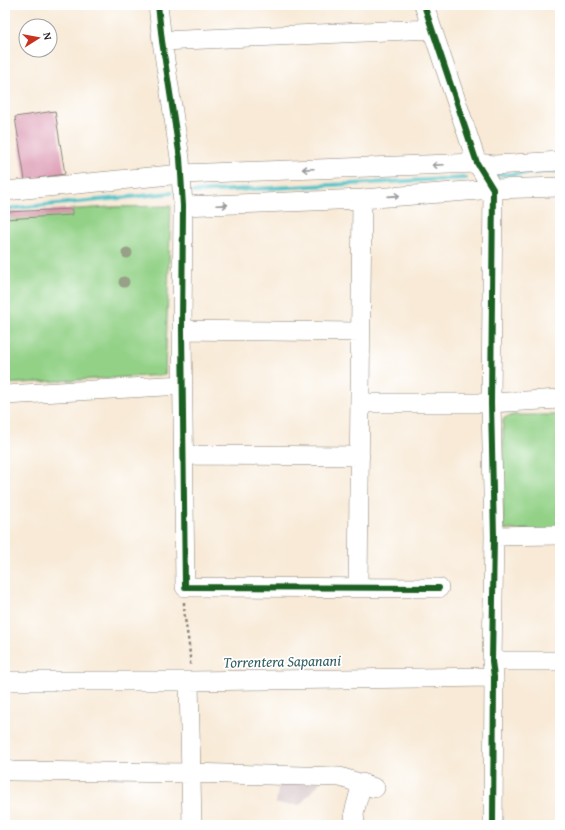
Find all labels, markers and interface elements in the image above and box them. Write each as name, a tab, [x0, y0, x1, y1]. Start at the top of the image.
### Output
north arrow	[18, 18, 58, 58]
text: N	[39, 31, 56, 42]
one-way arrow	[432, 161, 445, 169]
one-way arrow	[302, 165, 315, 173]
one-way arrow	[387, 193, 400, 200]
one-way arrow	[215, 201, 228, 208]
water label: Torrentera Sapanani	[223, 649, 341, 673]

